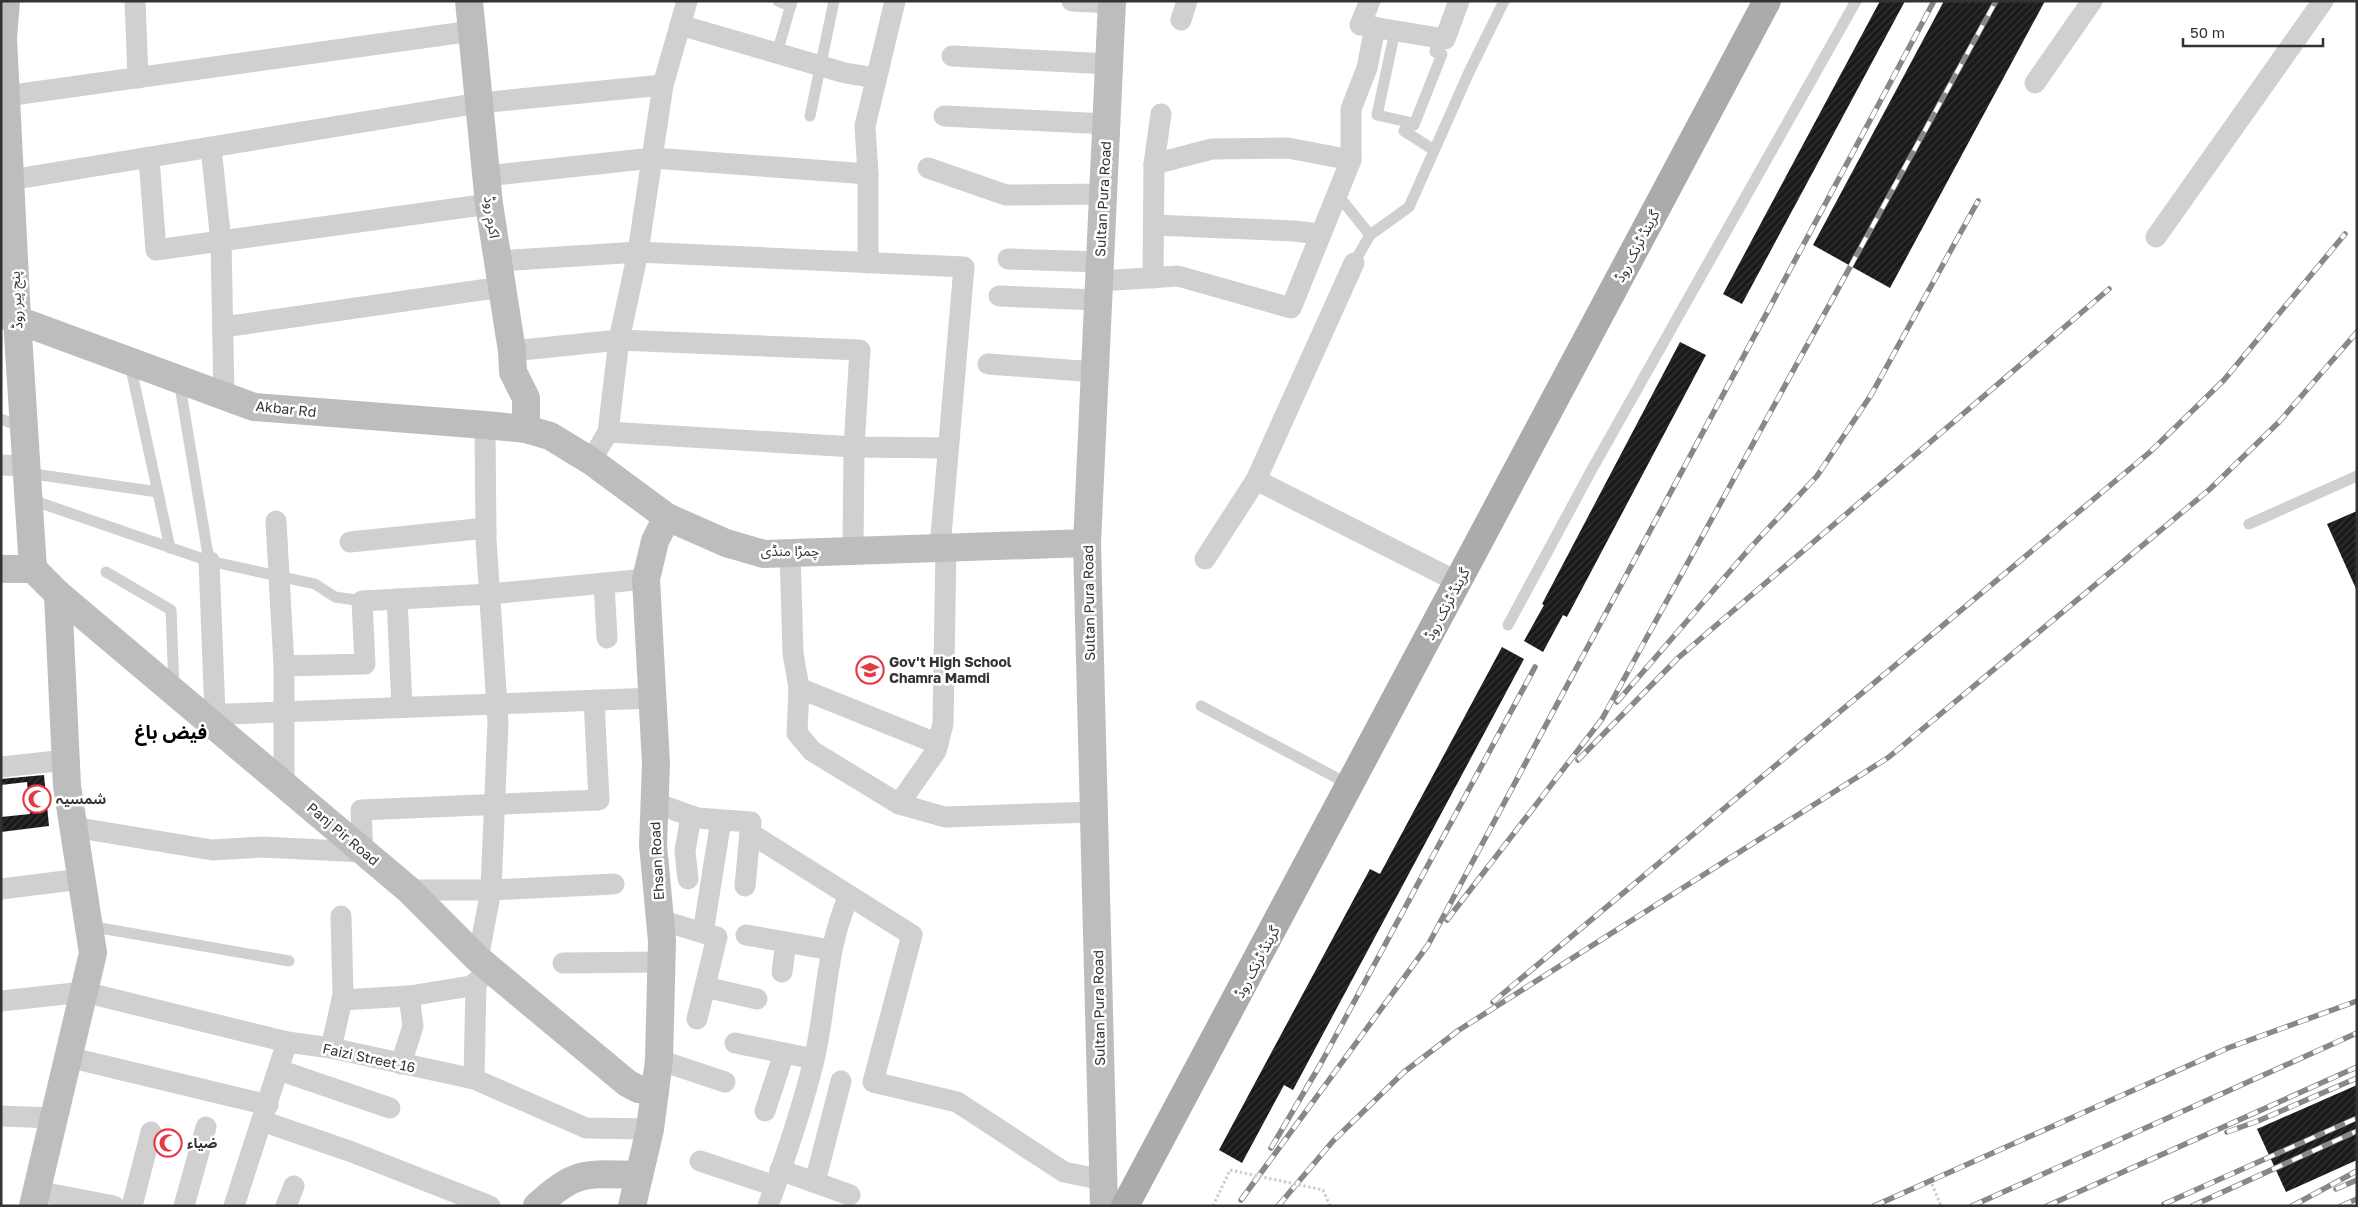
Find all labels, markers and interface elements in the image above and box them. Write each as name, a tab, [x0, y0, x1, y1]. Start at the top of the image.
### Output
scale bar	[2183, 15, 2323, 47]
text: 50 m	[2190, 23, 2225, 41]
street label: Sultan Pura Road	[1091, 141, 1114, 257]
street label: اکرم روڈ	[478, 195, 504, 240]
street label: گرینڈ ٹرنک روڈ	[1610, 207, 1664, 285]
street label: پنج پیر روڈ	[5, 270, 29, 329]
street label: Akbar Rd	[255, 397, 317, 420]
street label: چمڑا منڈی	[761, 542, 819, 561]
street label: Sultan Pura Road	[1079, 545, 1098, 661]
street label: گرینڈ ٹرنک روڈ	[1420, 565, 1474, 643]
place label: Gov't High School Chamra Mamdi	[889, 653, 1012, 686]
school or university icon: Gov't High School Chamra Mamdi	[855, 655, 885, 685]
district label: فیض باغ	[135, 720, 207, 746]
mosque icon: شمسیہ	[22, 784, 52, 814]
place label: شمسیہ	[56, 790, 106, 807]
street label: Panj Pir Road	[304, 799, 383, 869]
street label: Ehsan Road	[646, 821, 667, 901]
street label: گرینڈ ٹرنک روڈ	[1230, 923, 1284, 1001]
street label: Sultan Pura Road	[1089, 950, 1108, 1066]
street label: Faizi Street 16	[321, 1039, 417, 1076]
mosque icon: ضیاء	[153, 1128, 183, 1158]
place label: ضیاء	[187, 1134, 218, 1151]

